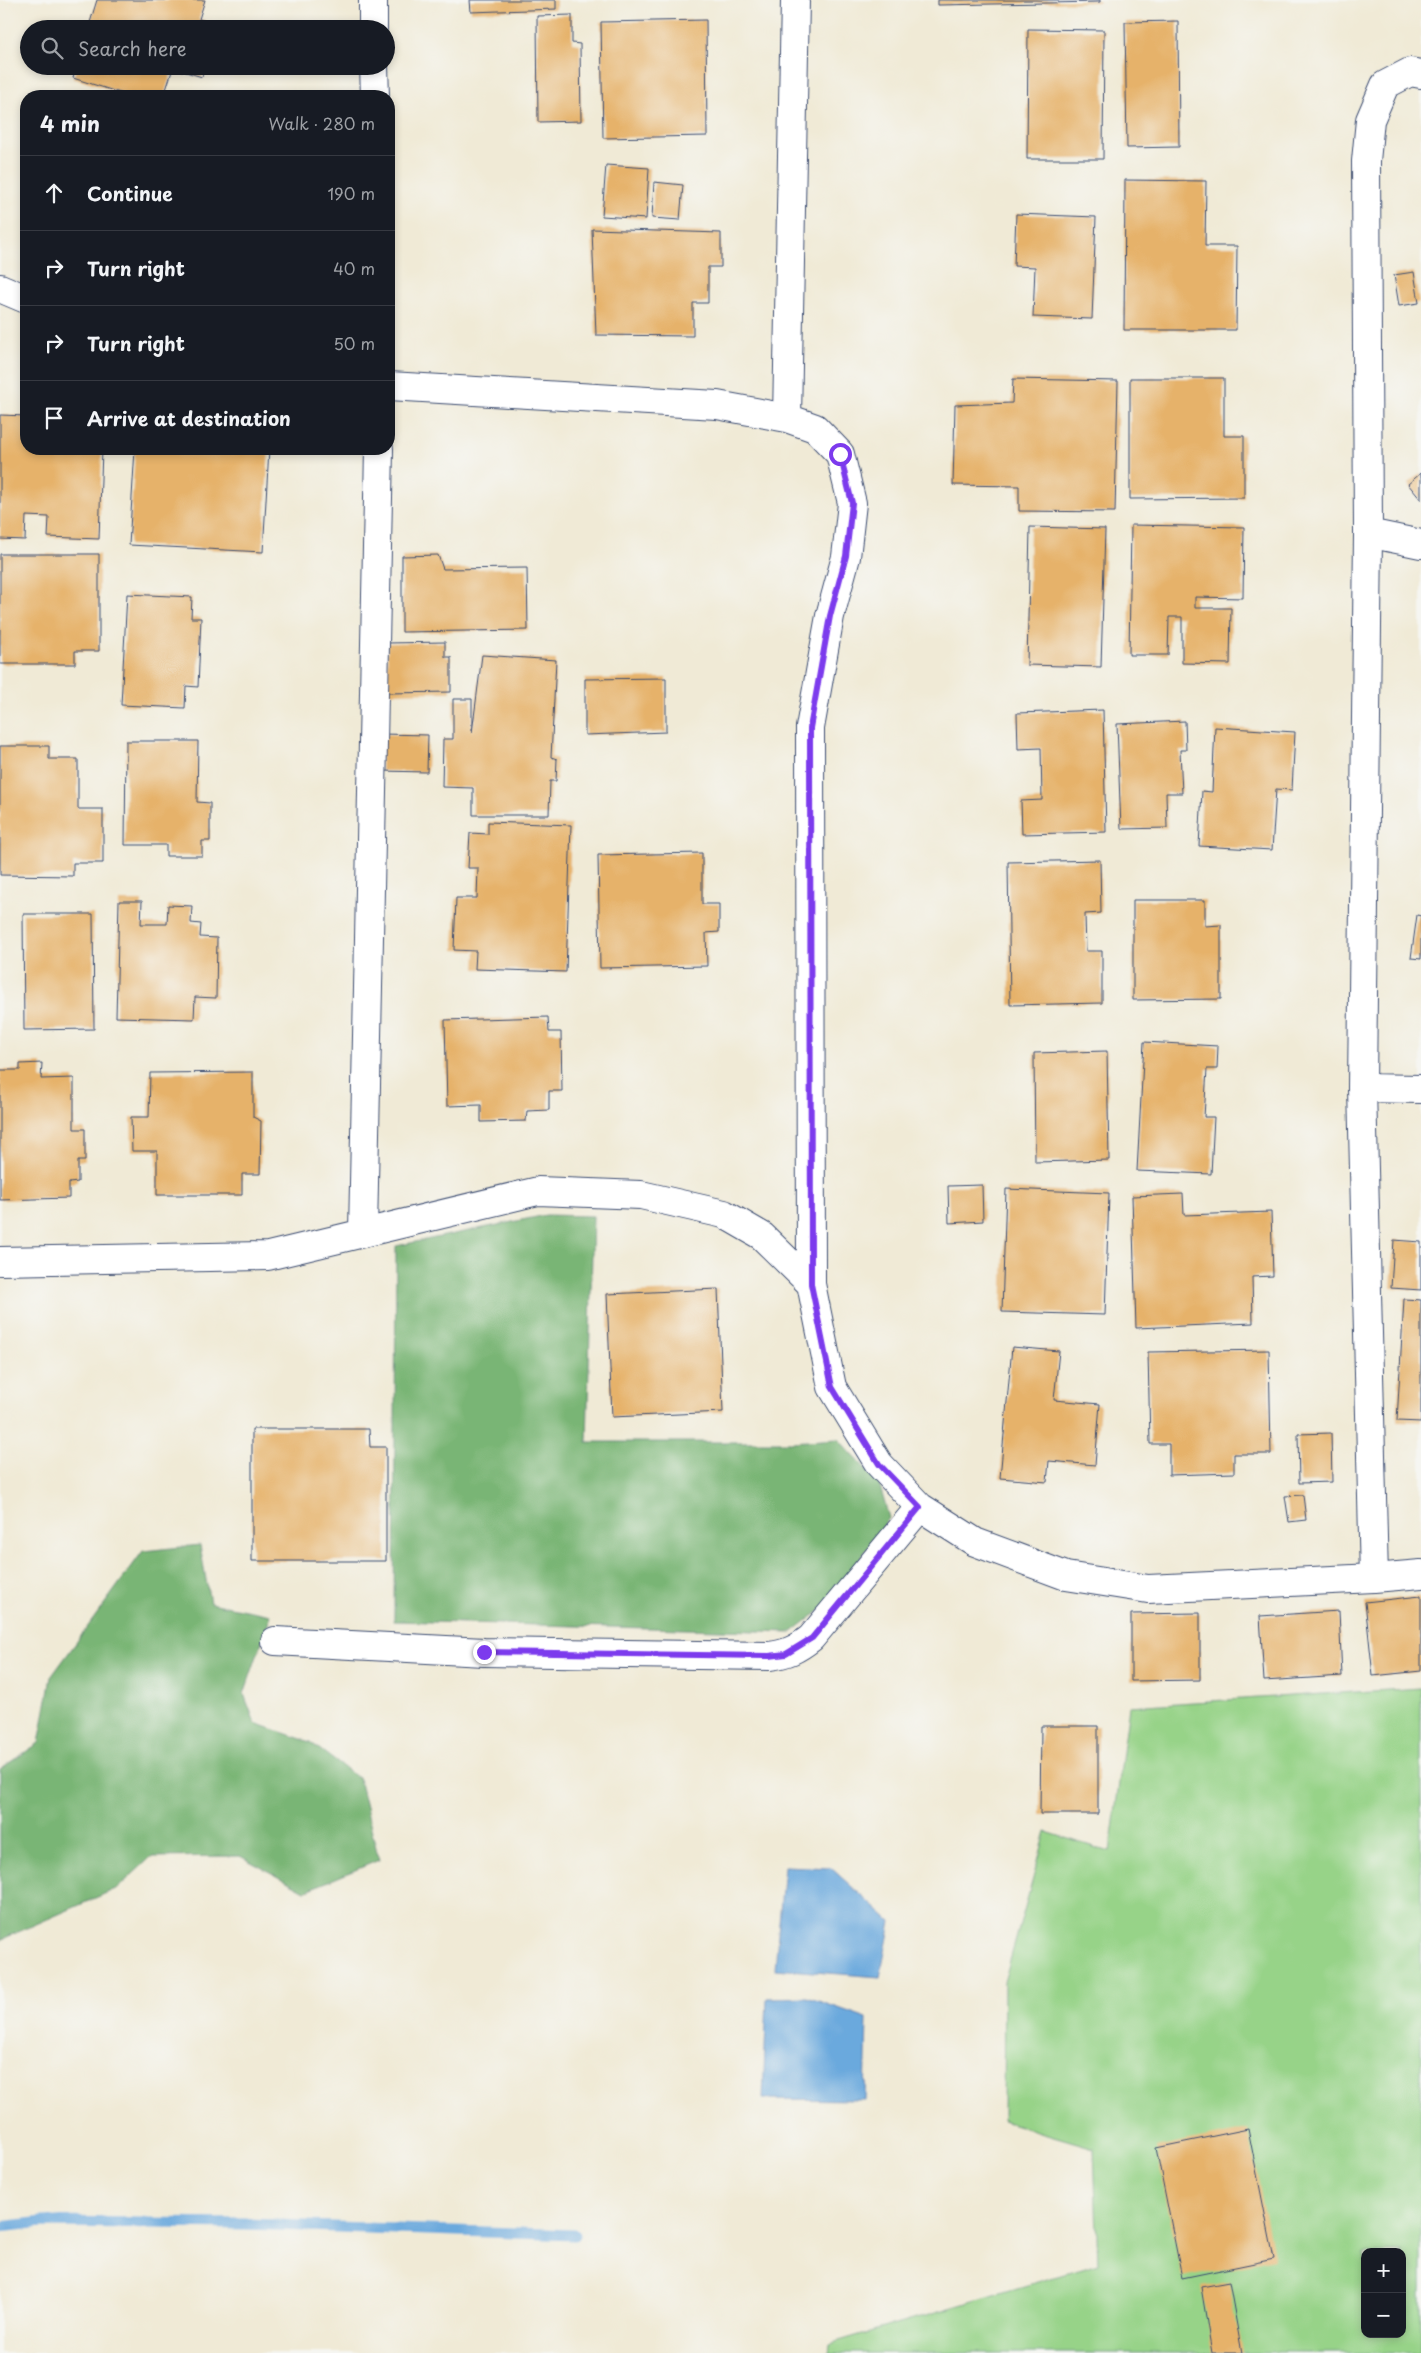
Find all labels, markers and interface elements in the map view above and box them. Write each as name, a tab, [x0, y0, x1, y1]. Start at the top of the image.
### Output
search box	[20, 20, 395, 75]
icon: search	[38, 34, 66, 62]
text: Search here	[78, 34, 187, 62]
text: 4 min	[40, 107, 100, 139]
text: Walk · 280 m	[268, 111, 375, 135]
icon: ahead	[40, 179, 68, 207]
text: Continue	[87, 179, 173, 207]
text: 190 m	[327, 181, 375, 205]
icon: right	[40, 254, 68, 282]
text: Turn right	[87, 254, 185, 282]
text: 40 m	[333, 256, 375, 280]
icon: right	[40, 329, 68, 357]
text: Turn right	[87, 329, 185, 357]
text: 50 m	[334, 331, 375, 355]
icon: arrive	[40, 404, 68, 432]
text: Arrive at destination	[87, 404, 291, 432]
route start	[829, 443, 852, 466]
route end	[473, 1641, 496, 1664]
map controls	[1361, 2248, 1406, 2338]
button: +	[1361, 2248, 1406, 2293]
button: −	[1361, 2293, 1406, 2338]

